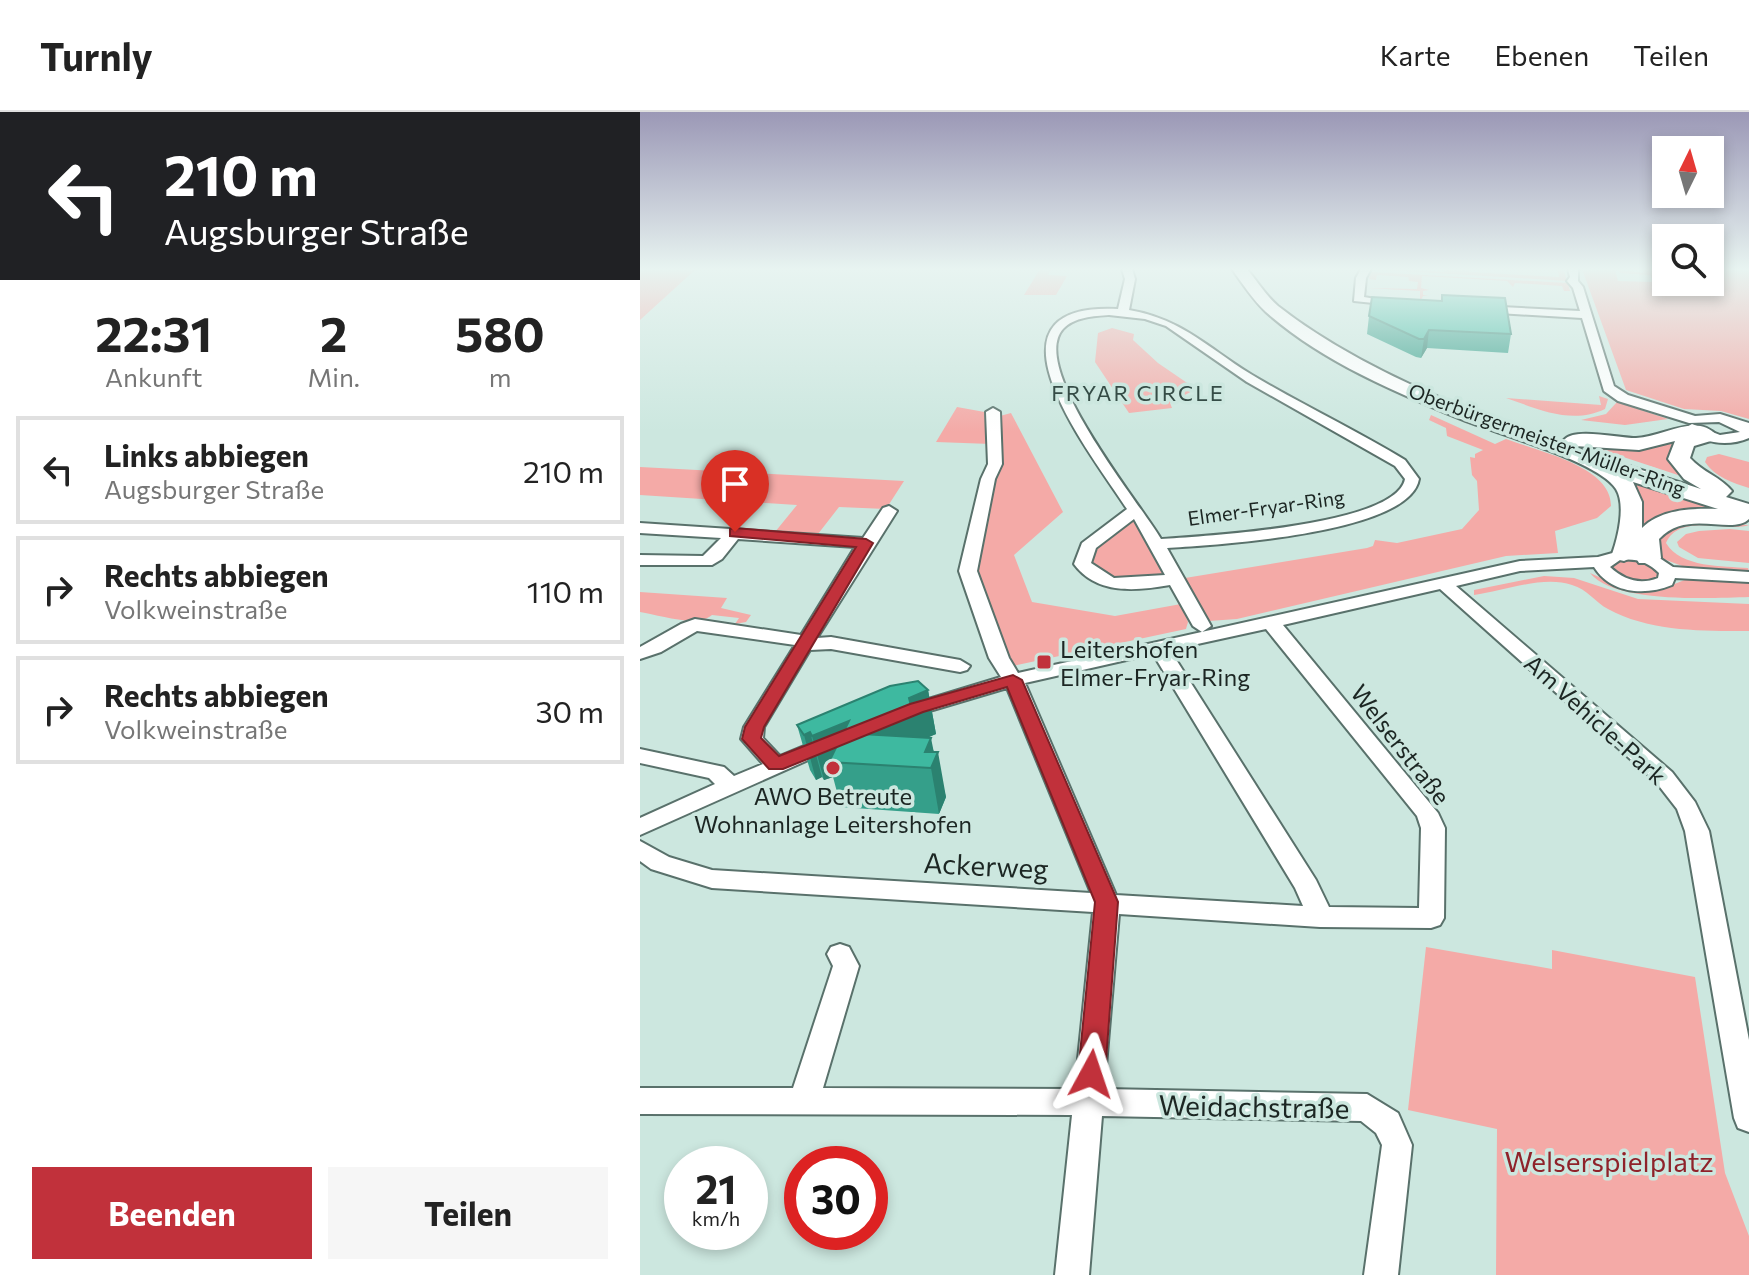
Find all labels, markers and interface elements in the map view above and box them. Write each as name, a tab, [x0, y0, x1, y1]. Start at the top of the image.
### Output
text: Turnly	[40, 32, 153, 79]
text: Karte	[1380, 38, 1451, 72]
text: Ebenen	[1495, 38, 1589, 72]
text: Teilen	[1633, 38, 1709, 72]
north arrow	[1652, 136, 1724, 208]
map controls	[1652, 136, 1724, 296]
text: 210 m	[164, 139, 318, 208]
icon: left	[32, 144, 136, 248]
text: Augsburger Straße	[164, 208, 469, 252]
button: search	[1652, 224, 1724, 296]
text: 22:31	[95, 303, 212, 362]
text: 2	[320, 303, 347, 362]
text: 580	[455, 303, 545, 362]
text: Ankunft	[105, 361, 202, 392]
text: Min.	[307, 361, 360, 392]
text: m	[489, 361, 511, 392]
street label: Oberbürgermeister-Müller-Ring	[1406, 378, 1689, 500]
district label: FRYAR CIRCLE	[1051, 379, 1225, 406]
text: Links abbiegen	[104, 436, 309, 473]
icon: left	[36, 448, 80, 492]
pin	[701, 450, 769, 532]
text: 210 m	[523, 452, 604, 489]
icon: arrive	[713, 462, 757, 506]
text: Augsburger Straße	[104, 473, 324, 504]
street label: Elmer-Fryar-Ring	[1186, 484, 1346, 530]
text: Rechts abbiegen	[104, 556, 329, 593]
icon: right	[36, 568, 80, 612]
text: 110 m	[527, 572, 604, 609]
text: Volkweinstraße	[104, 593, 288, 624]
place label: Leitershofen Elmer-Fryar-Ring	[1060, 634, 1250, 691]
street label: Am Vehicle-Park	[1519, 648, 1673, 790]
marker: Leitershofen Elmer-Fryar-Ring	[1035, 653, 1053, 671]
text: Rechts abbiegen	[104, 676, 329, 713]
street label: Welserstraße	[1345, 678, 1457, 810]
icon: right	[36, 688, 80, 732]
text: 30 m	[535, 692, 604, 729]
text: Volkweinstraße	[104, 713, 288, 744]
marker: AWO Betreute Wohnanlage Leitershofen	[824, 759, 842, 777]
place label: AWO Betreute Wohnanlage Leitershofen	[694, 781, 972, 838]
street label: Ackerweg	[923, 845, 1049, 885]
position arrow	[1049, 1032, 1133, 1116]
street label: Weidachstraße	[1158, 1087, 1350, 1125]
park label: Welserspielplatz	[1505, 1144, 1713, 1178]
speed limit sign: 30	[784, 1146, 888, 1250]
text: 21	[696, 1163, 736, 1212]
button: Beenden	[32, 1167, 312, 1259]
button: Teilen	[328, 1167, 608, 1259]
text: km/h	[692, 1206, 740, 1230]

